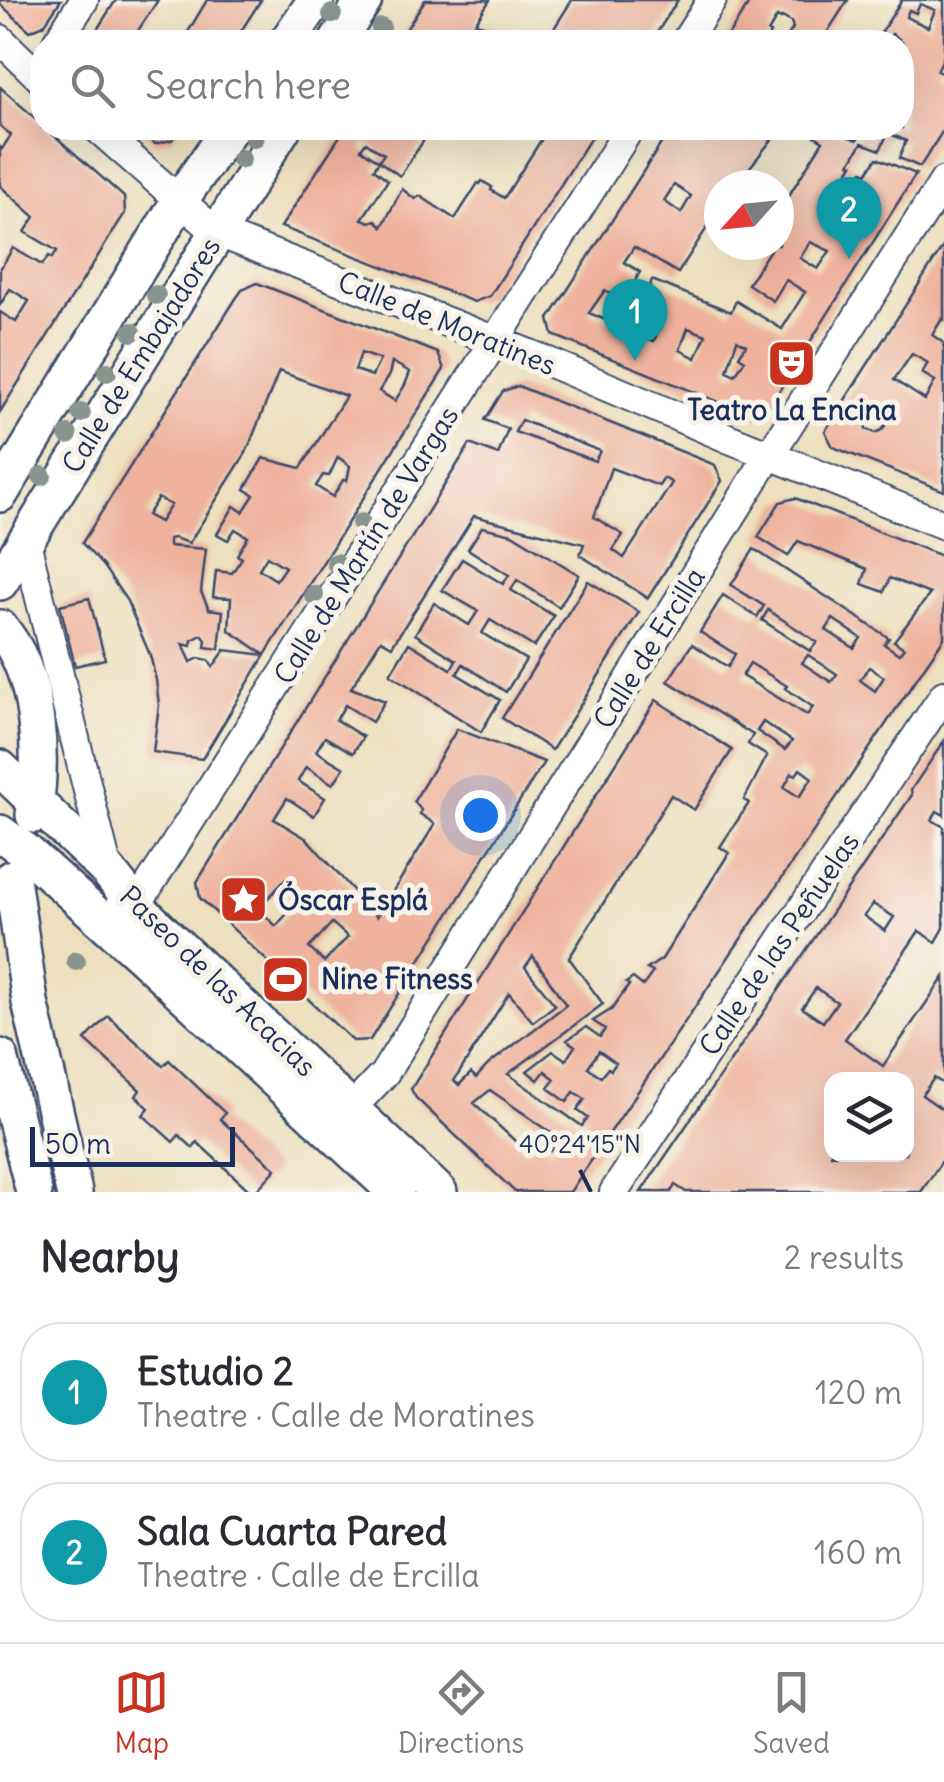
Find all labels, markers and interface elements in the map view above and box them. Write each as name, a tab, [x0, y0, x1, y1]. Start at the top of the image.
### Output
search box	[30, 30, 914, 140]
icon: search	[65, 58, 120, 113]
text: Search here	[145, 62, 351, 109]
north arrow	[704, 170, 794, 260]
pin: 2	[816, 176, 882, 259]
street label: Calle de Embajadores	[54, 230, 228, 480]
street label: Calle de Moratines	[333, 263, 561, 383]
pin: 1	[602, 278, 668, 361]
theatre icon: Teatro La Encina	[766, 337, 818, 389]
place label: Teatro La Encina	[687, 392, 897, 428]
street label: Calle de Martín de Vargas	[266, 399, 466, 691]
street label: Calle de Ercilla	[585, 561, 713, 735]
your location	[455, 790, 506, 841]
street label: Calle de las Peñuelas	[691, 826, 867, 1062]
place icon: Óscar Esplá	[217, 874, 269, 926]
street label: Paseo de las Acacias	[112, 878, 324, 1084]
place label: Óscar Esplá	[278, 881, 428, 918]
sports icon: Nine Fitness	[260, 953, 312, 1005]
place label: Nine Fitness	[321, 961, 473, 997]
map controls	[824, 1072, 914, 1162]
button: layers	[824, 1072, 914, 1162]
scale bar	[30, 1122, 235, 1166]
text: 50 m	[45, 1126, 111, 1162]
text: 40°24'15"N	[519, 1128, 641, 1160]
text: Nearby	[40, 1231, 179, 1283]
text: 2 results	[784, 1237, 904, 1278]
text: Estudio 2	[137, 1348, 294, 1395]
text: 1	[68, 1372, 81, 1413]
text: 120 m	[815, 1372, 902, 1413]
text: Theatre · Calle de Moratines	[137, 1395, 535, 1436]
text: Sala Cuarta Pared	[137, 1508, 447, 1555]
text: 2	[66, 1532, 83, 1573]
text: 160 m	[814, 1532, 902, 1573]
text: Theatre · Calle de Ercilla	[137, 1555, 479, 1596]
tab: Map	[114, 1665, 169, 1761]
tab: Directions	[398, 1665, 524, 1761]
tab: Saved	[753, 1665, 830, 1761]

